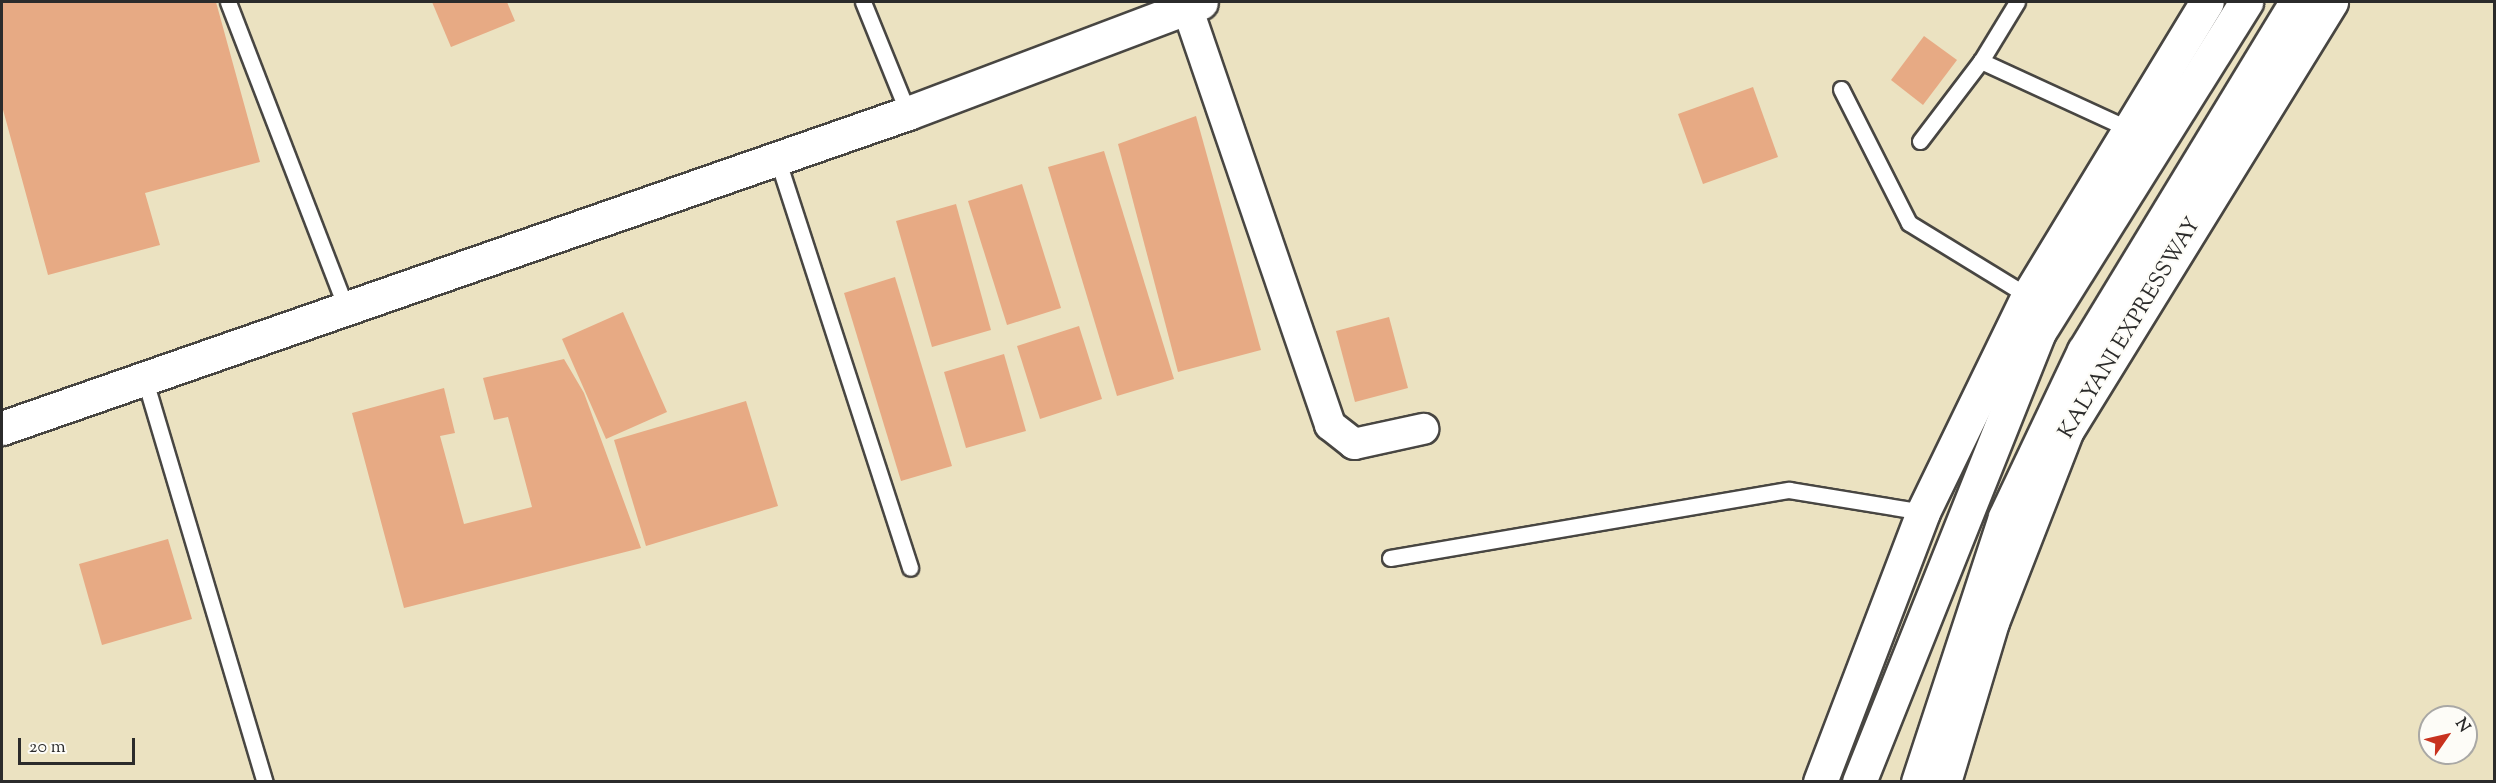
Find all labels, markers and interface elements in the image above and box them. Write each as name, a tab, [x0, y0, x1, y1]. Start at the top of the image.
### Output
street label: KALYANI EXPRESSWAY	[2054, 214, 2208, 444]
north arrow	[2418, 705, 2478, 765]
text: N	[2449, 714, 2475, 738]
scale bar	[21, 726, 138, 764]
text: 20 m	[29, 735, 66, 761]

